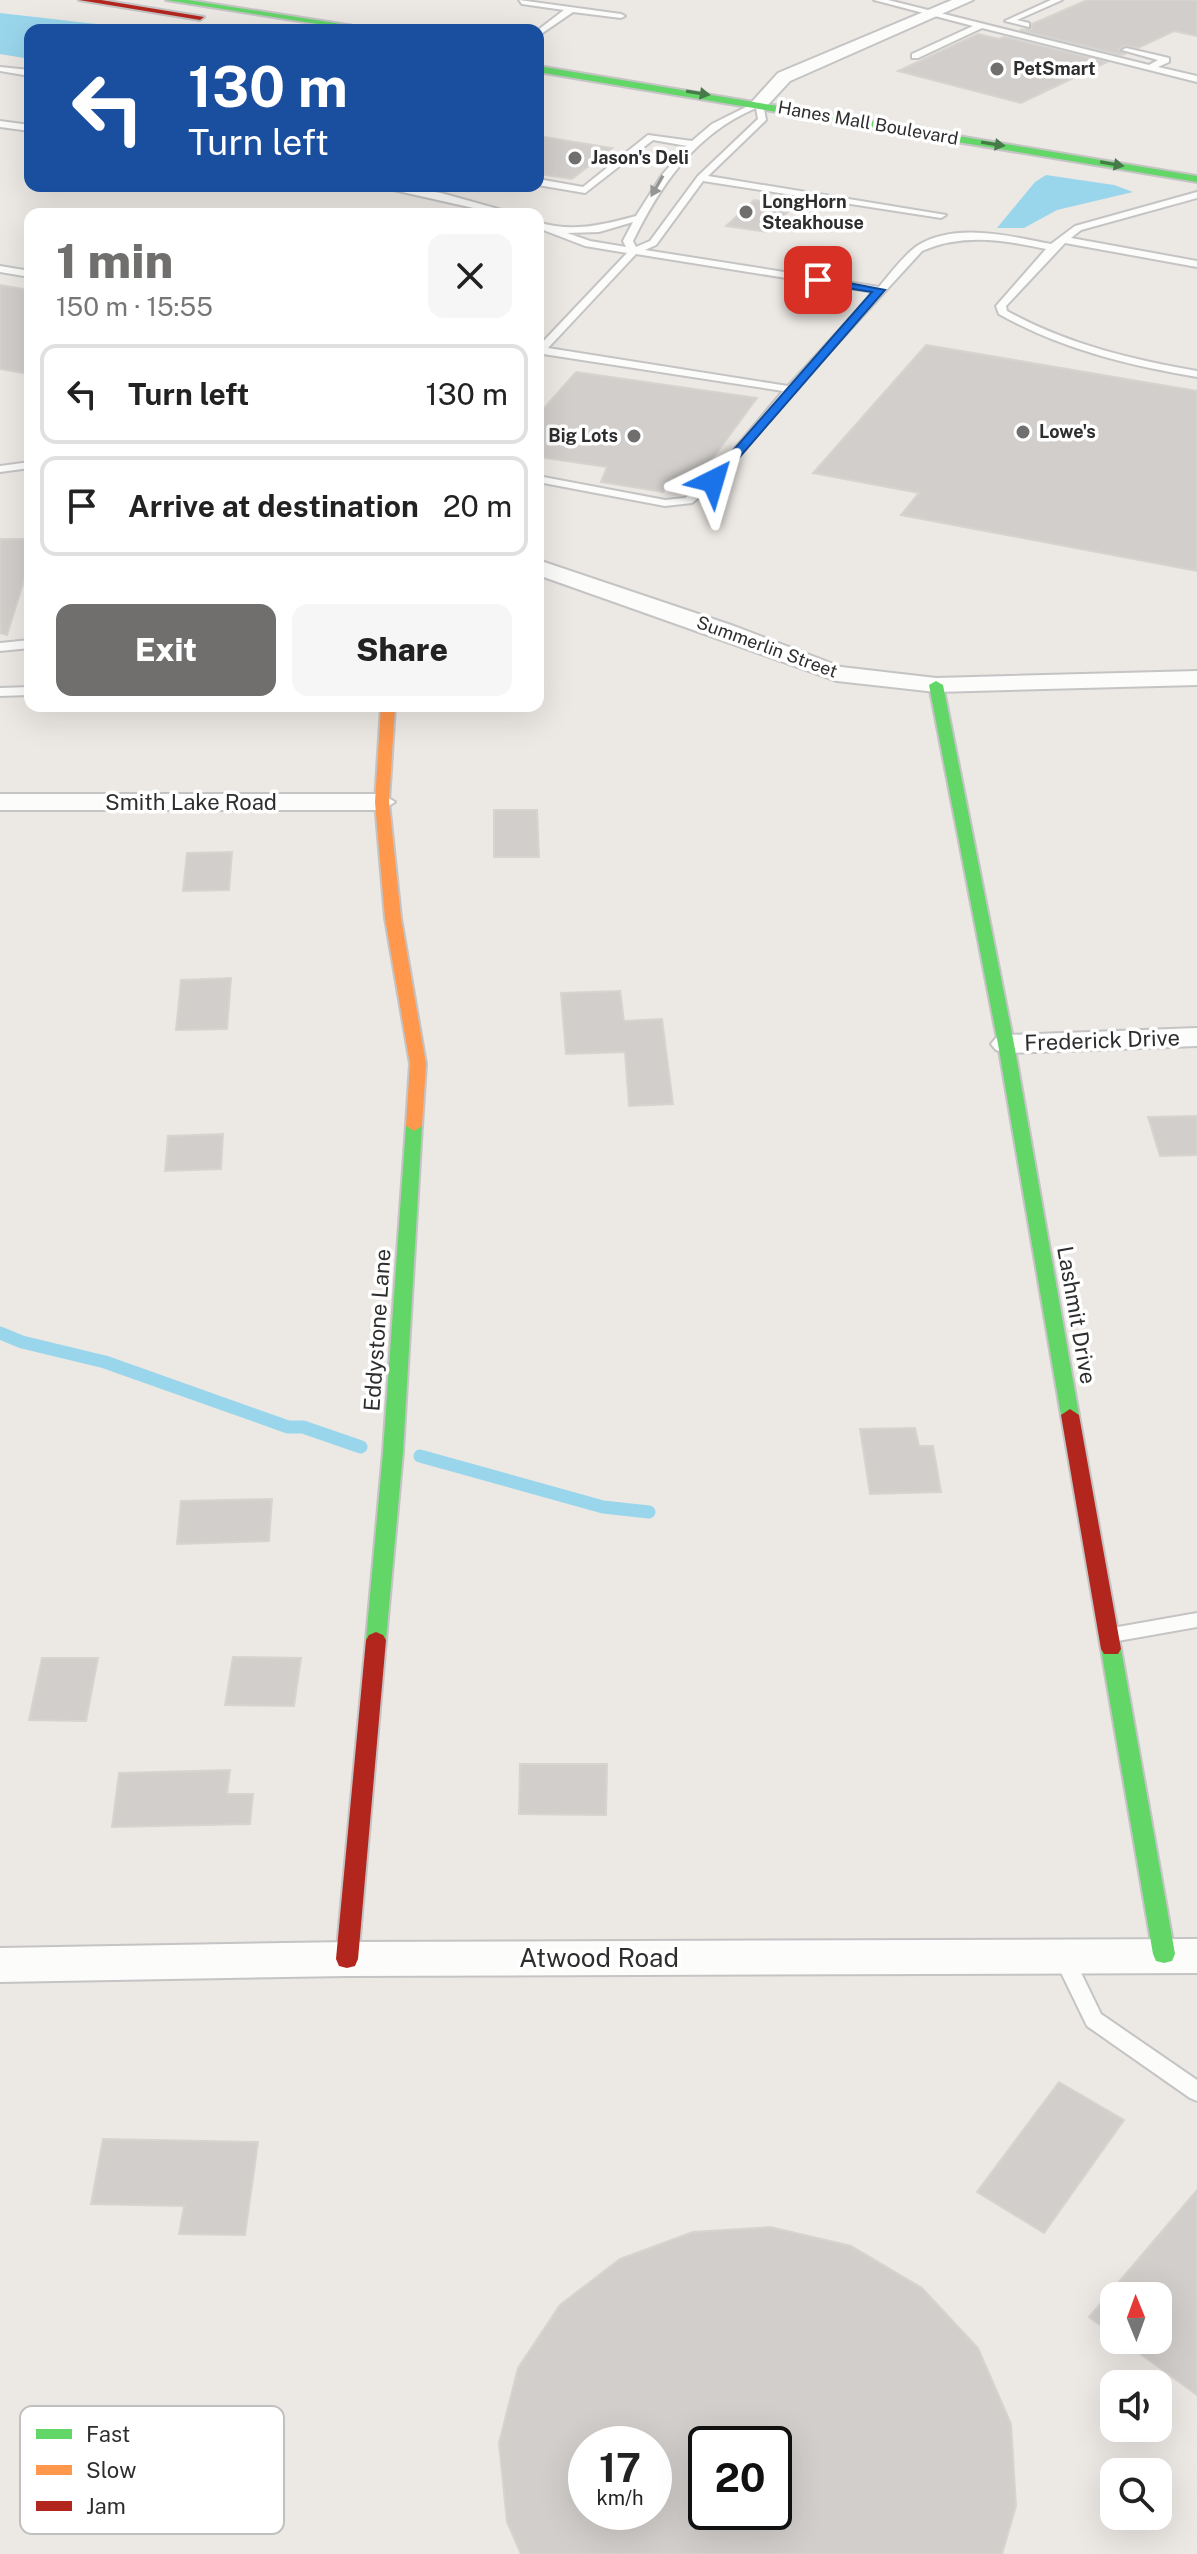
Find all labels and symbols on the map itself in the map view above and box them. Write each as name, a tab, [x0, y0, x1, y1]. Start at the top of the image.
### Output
place label: PetSmart	[1013, 58, 1096, 79]
marker: PetSmart	[988, 60, 1006, 78]
one-way arrow	[686, 87, 711, 100]
street label: Hanes Mall Boulevard	[776, 96, 960, 149]
one-way arrow	[981, 138, 1006, 151]
place label: Jason's Deli	[591, 147, 689, 168]
marker: Jason's Deli	[566, 149, 584, 167]
one-way arrow	[1100, 158, 1125, 170]
one-way arrow	[650, 175, 664, 197]
place label: LongHorn Steakhouse	[762, 191, 864, 233]
marker: LongHorn Steakhouse	[737, 203, 755, 221]
pin	[784, 246, 852, 314]
place label: Lowe's	[1039, 421, 1096, 442]
marker: Lowe's	[1014, 423, 1032, 441]
place label: Big Lots	[548, 425, 618, 446]
marker: Big Lots	[625, 427, 643, 445]
position arrow	[671, 439, 755, 523]
street label: Summerlin Street	[694, 611, 840, 682]
street label: Smith Lake Road	[105, 789, 277, 815]
street label: Frederick Drive	[1024, 1024, 1180, 1056]
street label: Lashmit Drive	[1052, 1244, 1102, 1386]
street label: Eddystone Lane	[358, 1248, 396, 1412]
street label: Atwood Road	[519, 1942, 679, 1973]
north arrow	[1100, 2282, 1172, 2354]
legend	[20, 2406, 284, 2534]
text: Fast	[86, 2421, 130, 2447]
speed limit sign: 20	[688, 2426, 792, 2530]
text: Slow	[86, 2457, 136, 2483]
text: Jam	[86, 2493, 126, 2519]

